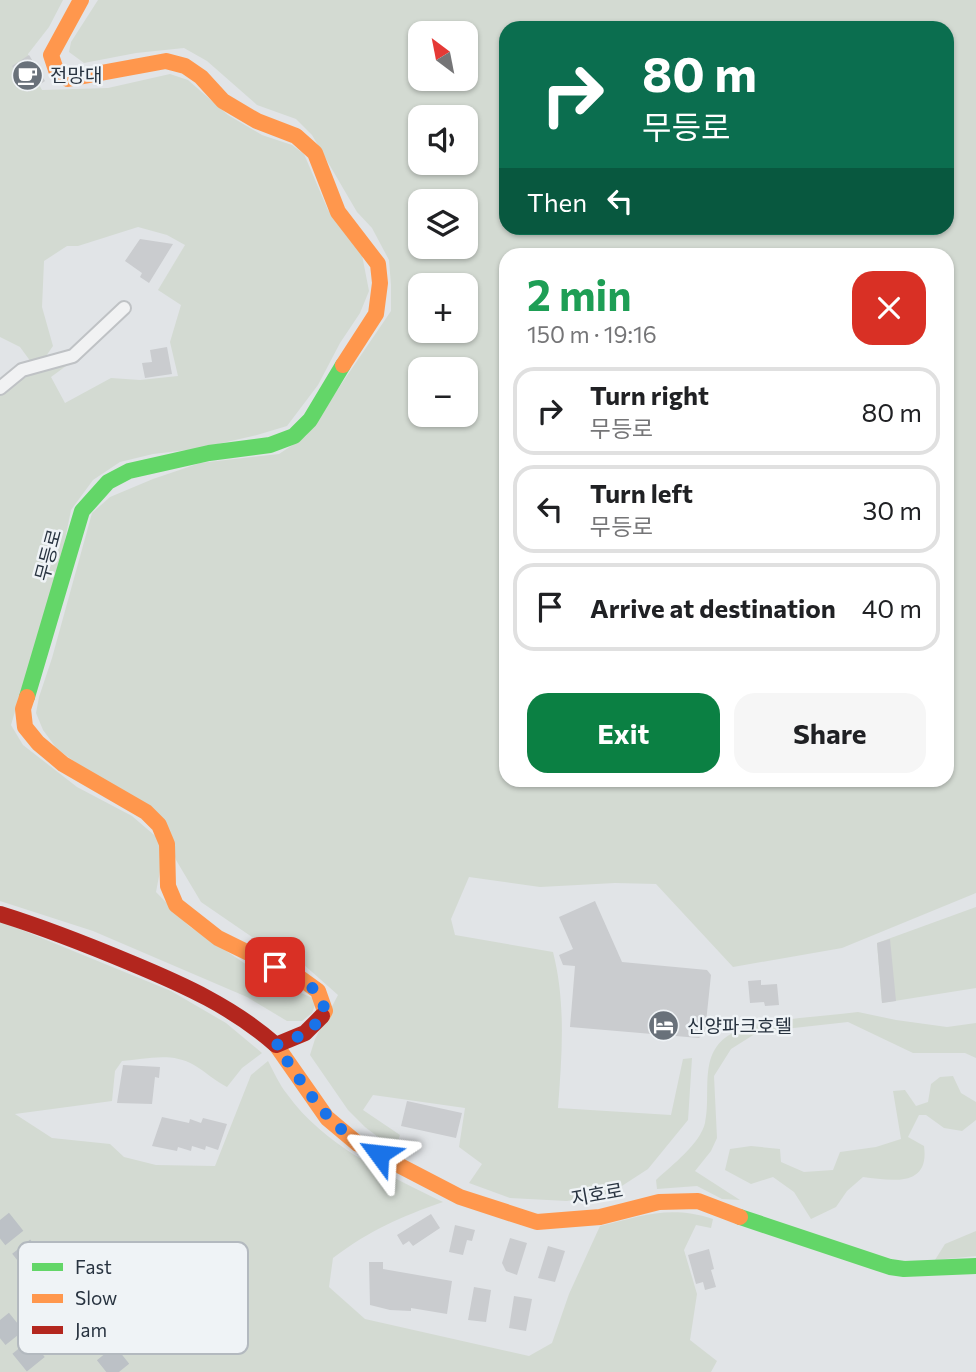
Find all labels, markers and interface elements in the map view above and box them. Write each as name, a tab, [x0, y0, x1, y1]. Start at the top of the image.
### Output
north arrow	[408, 21, 478, 91]
map controls	[408, 21, 478, 427]
text: 80 m	[642, 42, 757, 102]
icon: right	[527, 49, 618, 140]
cafe icon: 전망대	[10, 58, 44, 92]
place label: 전망대	[50, 63, 102, 86]
button: sound	[408, 105, 478, 175]
text: 무등로	[642, 106, 730, 146]
icon: left	[601, 182, 639, 220]
text: Then	[527, 186, 587, 217]
button: layers	[408, 189, 478, 259]
text: 2 min	[527, 268, 632, 320]
button: close	[852, 271, 926, 345]
button: +	[408, 273, 478, 343]
text: 150 m · 19:16	[527, 320, 657, 348]
button: −	[408, 357, 478, 427]
text: Turn right	[590, 379, 709, 410]
icon: right	[531, 392, 569, 430]
text: 80 m	[862, 396, 922, 427]
text: 무등로	[590, 414, 653, 442]
text: Turn left	[590, 477, 693, 508]
icon: left	[531, 490, 569, 528]
text: 30 m	[863, 494, 922, 525]
text: 무등로	[590, 512, 653, 540]
street label: 무등로	[30, 527, 65, 583]
icon: arrive	[531, 588, 569, 626]
text: Arrive at destination	[590, 592, 836, 623]
text: 40 m	[862, 592, 922, 623]
button: Exit	[527, 693, 720, 773]
button: Share	[734, 693, 926, 773]
pin	[245, 937, 305, 997]
icon: arrive	[256, 948, 294, 986]
hotel icon: 신양파크호텔	[647, 1009, 681, 1043]
place label: 신양파크호텔	[687, 1014, 792, 1037]
position arrow	[342, 1117, 416, 1191]
street label: 지호로	[569, 1178, 625, 1209]
legend	[18, 1242, 248, 1354]
text: Fast	[75, 1255, 112, 1278]
text: Slow	[75, 1286, 117, 1309]
text: Jam	[75, 1318, 107, 1341]

